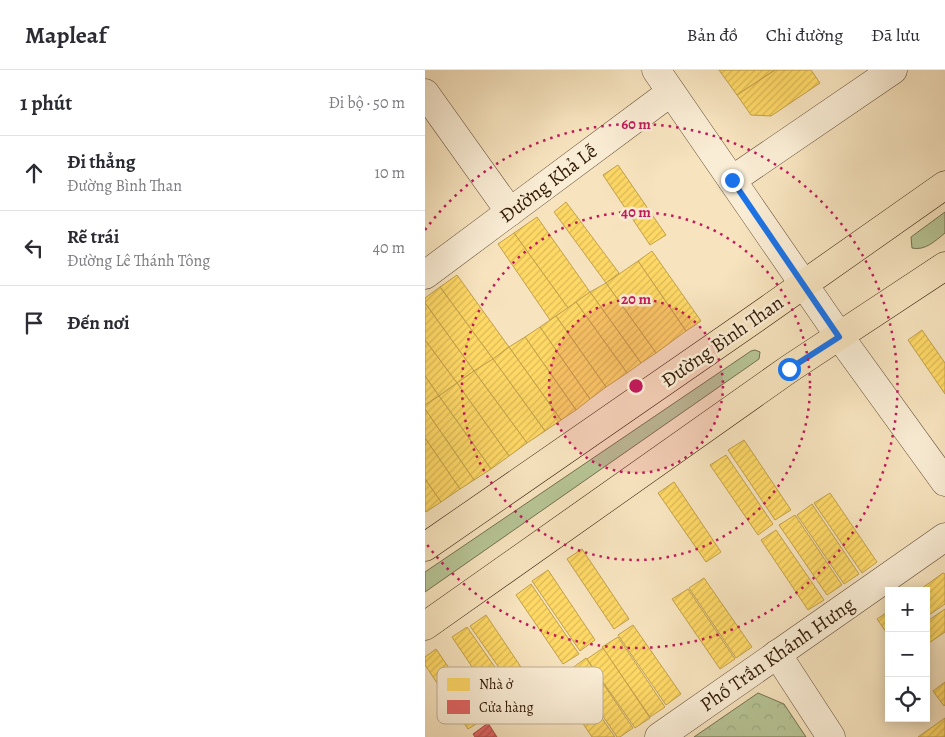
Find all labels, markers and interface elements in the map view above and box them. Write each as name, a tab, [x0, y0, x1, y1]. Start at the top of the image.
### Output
text: Mapleaf	[25, 19, 107, 51]
text: Bản đồ	[687, 23, 738, 47]
text: Chỉ đường	[766, 23, 843, 47]
text: Đã lưu	[871, 23, 920, 47]
text: 1 phút	[20, 89, 72, 117]
text: Đi bộ · 50 m	[328, 92, 405, 114]
text: 60 m	[621, 114, 651, 134]
street label: Đường Khả Lễ	[494, 138, 603, 229]
text: Đi thẳng	[67, 149, 135, 175]
icon: ahead	[20, 159, 48, 187]
text: 10 m	[375, 162, 405, 184]
route end	[721, 169, 744, 192]
text: Đường Bình Than	[67, 175, 182, 197]
text: 40 m	[621, 202, 651, 222]
text: Rẽ trái	[67, 224, 119, 250]
icon: left	[20, 234, 48, 262]
text: 40 m	[373, 237, 405, 259]
text: Đường Lê Thánh Tông	[67, 250, 210, 272]
text: 20 m	[621, 289, 651, 309]
street label: Đường Bình Than	[656, 289, 789, 394]
icon: arrive	[20, 309, 48, 337]
text: Đến nơi	[67, 310, 129, 336]
route start	[778, 358, 801, 381]
centre of rings	[627, 377, 645, 395]
map controls	[885, 587, 930, 722]
button: +	[885, 587, 930, 632]
street label: Phố Trần Khánh Hưng	[695, 591, 860, 718]
button: −	[885, 632, 930, 677]
legend	[437, 667, 603, 724]
text: Nhà ở	[479, 675, 514, 694]
button: locate	[885, 677, 930, 722]
text: Cửa hàng	[479, 698, 533, 717]

